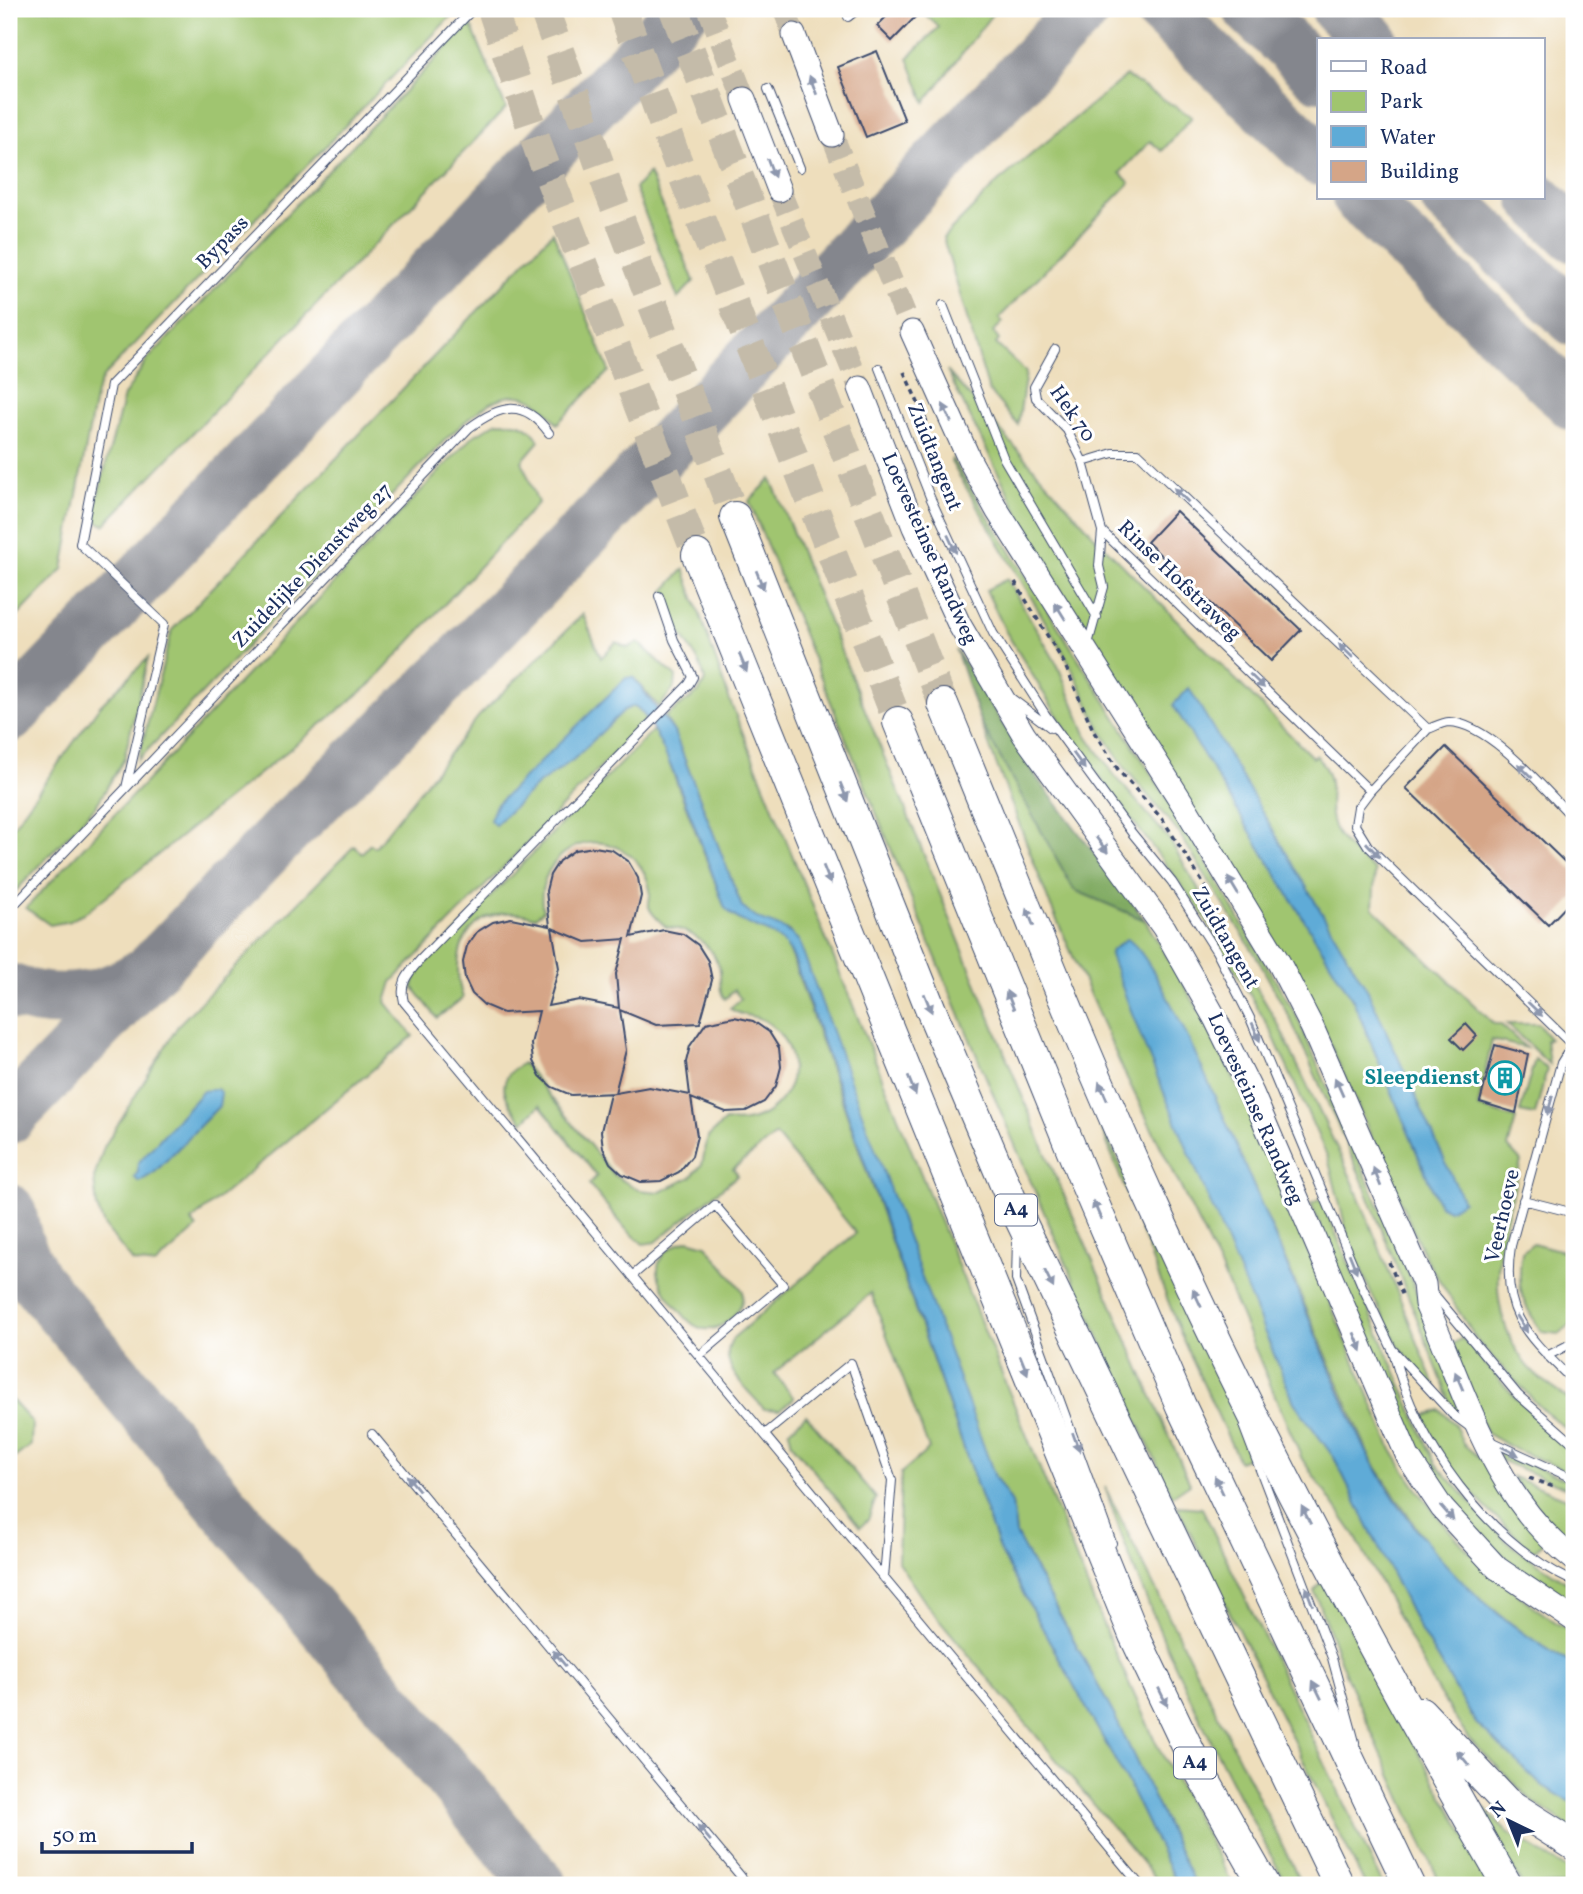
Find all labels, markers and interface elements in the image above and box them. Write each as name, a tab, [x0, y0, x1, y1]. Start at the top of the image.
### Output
legend	[1317, 38, 1544, 200]
text: Road	[1380, 54, 1427, 83]
one-way arrow	[807, 74, 818, 95]
text: Park	[1380, 88, 1423, 117]
text: Water	[1380, 124, 1436, 153]
one-way arrow	[765, 157, 776, 178]
text: Building	[1380, 158, 1459, 187]
street label: Bypass	[190, 210, 256, 276]
street label: Hek 70	[1042, 380, 1102, 448]
street label: Zuidtangent	[899, 399, 969, 515]
one-way arrow	[942, 403, 953, 423]
street label: Loevesteinse Randweg	[874, 448, 984, 650]
street label: Zuidelijke Dienstweg 27	[226, 477, 400, 655]
one-way arrow	[1173, 487, 1190, 503]
street label: Rinse Hofstraweg	[1111, 514, 1247, 648]
one-way arrow	[946, 534, 958, 554]
one-way arrow	[754, 570, 765, 591]
one-way arrow	[1053, 601, 1066, 620]
one-way arrow	[1338, 644, 1355, 660]
one-way arrow	[737, 653, 748, 674]
one-way arrow	[1248, 672, 1265, 688]
one-way arrow	[1072, 752, 1086, 770]
one-way arrow	[1517, 764, 1534, 780]
one-way arrow	[838, 781, 849, 802]
one-way arrow	[1095, 836, 1110, 854]
one-way arrow	[1365, 841, 1381, 859]
one-way arrow	[822, 864, 833, 885]
one-way arrow	[1226, 877, 1239, 896]
street label: Zuidtangent	[1184, 881, 1266, 995]
one-way arrow	[1025, 906, 1036, 927]
one-way arrow	[1005, 989, 1016, 1010]
one-way arrow	[922, 993, 933, 1014]
one-way arrow	[1526, 1001, 1543, 1017]
street label: Loevesteinse Randweg	[1200, 1008, 1310, 1210]
one-way arrow	[1251, 1022, 1262, 1043]
building icon: Sleepdienst	[1486, 1059, 1524, 1097]
place label: Sleepdienst	[1365, 1064, 1480, 1093]
one-way arrow	[906, 1075, 917, 1096]
one-way arrow	[1333, 1077, 1345, 1097]
one-way arrow	[1097, 1081, 1109, 1101]
one-way arrow	[1544, 1095, 1554, 1116]
one-way arrow	[1372, 1166, 1383, 1187]
street label: Veerhoeve	[1478, 1166, 1528, 1266]
road number: A4	[995, 1194, 1037, 1226]
one-way arrow	[1091, 1200, 1103, 1220]
one-way arrow	[1347, 1253, 1358, 1274]
one-way arrow	[1043, 1269, 1054, 1289]
one-way arrow	[1191, 1288, 1203, 1308]
one-way arrow	[1515, 1314, 1528, 1333]
one-way arrow	[1352, 1332, 1364, 1352]
one-way arrow	[1018, 1355, 1029, 1376]
one-way arrow	[1454, 1370, 1465, 1391]
one-way arrow	[1071, 1432, 1082, 1453]
one-way arrow	[1500, 1446, 1520, 1457]
one-way arrow	[405, 1474, 421, 1492]
one-way arrow	[1213, 1475, 1225, 1495]
one-way arrow	[1439, 1504, 1455, 1522]
one-way arrow	[1301, 1505, 1312, 1525]
one-way arrow	[1303, 1586, 1314, 1607]
one-way arrow	[551, 1649, 566, 1667]
one-way arrow	[1312, 1680, 1323, 1700]
one-way arrow	[1158, 1687, 1169, 1707]
road number: A4	[1174, 1748, 1216, 1778]
one-way arrow	[1456, 1750, 1471, 1768]
north arrow	[1474, 1786, 1544, 1856]
text: N	[1485, 1796, 1513, 1824]
scale bar	[42, 1810, 192, 1854]
text: 50 m	[52, 1822, 97, 1851]
one-way arrow	[697, 1824, 712, 1841]

